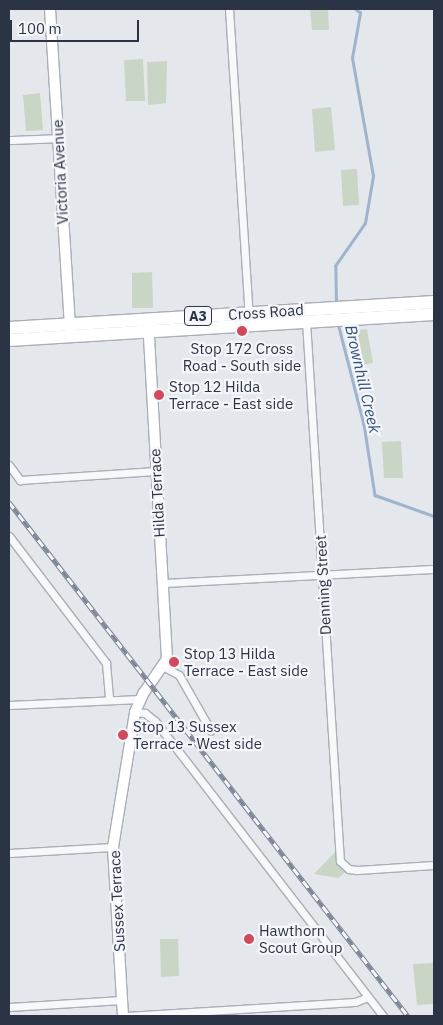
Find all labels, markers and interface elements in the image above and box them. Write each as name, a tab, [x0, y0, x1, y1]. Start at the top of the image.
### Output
scale bar	[12, 10, 141, 42]
text: 100 m	[18, 19, 62, 38]
street label: Victoria Avenue	[48, 119, 72, 225]
street label: Cross Road	[228, 300, 304, 324]
road number: A3	[183, 304, 213, 328]
water label: Brownhill Creek	[341, 323, 385, 435]
marker: Stop 172 Cross Road - South side	[236, 325, 248, 337]
place label: Stop 172 Cross Road - South side	[183, 339, 301, 374]
place label: Stop 12 Hilda Terrace - East side	[169, 377, 293, 412]
marker: Stop 12 Hilda Terrace - East side	[153, 389, 165, 401]
street label: Hilda Terrace	[146, 448, 168, 538]
street label: Denning Street	[311, 534, 335, 636]
place label: Stop 13 Hilda Terrace - East side	[184, 644, 308, 679]
marker: Stop 13 Hilda Terrace - East side	[168, 656, 180, 668]
place label: Stop 13 Sussex Terrace - West side	[133, 717, 262, 752]
marker: Stop 13 Sussex Terrace - West side	[117, 729, 129, 741]
street label: Sussex Terrace	[105, 850, 129, 952]
place label: Hawthorn Scout Group	[259, 921, 342, 956]
marker: Hawthorn Scout Group	[243, 933, 255, 945]

